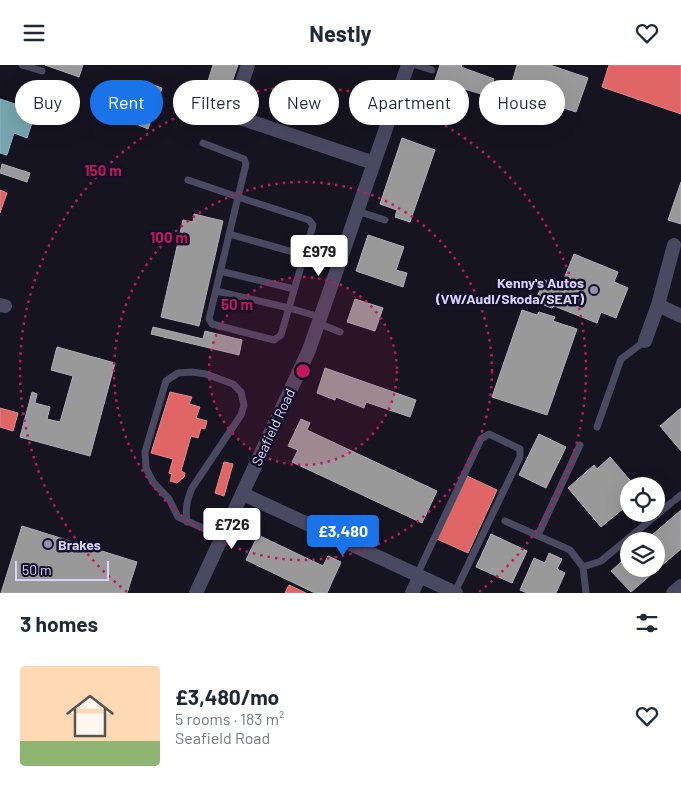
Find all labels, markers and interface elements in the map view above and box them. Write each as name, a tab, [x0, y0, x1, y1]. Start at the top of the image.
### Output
icon: menu	[20, 19, 48, 47]
icon: heart	[633, 19, 661, 47]
text: Nestly	[309, 20, 372, 46]
chip: Buy	[15, 80, 80, 125]
chip: Rent	[90, 80, 163, 125]
chip: Filters	[173, 80, 259, 125]
chip: New	[269, 80, 339, 125]
chip: Apartment	[349, 80, 469, 125]
chip: House	[479, 80, 565, 125]
text: 150 m	[84, 161, 122, 179]
text: 100 m	[150, 228, 188, 246]
pin: £979	[289, 235, 349, 277]
text: £979	[302, 241, 336, 260]
place label: Kenny's Autos (VW/Audi/Skoda/SEAT)	[435, 274, 584, 307]
marker: Kenny's Autos (VW/Audi/Skoda/SEAT)	[588, 284, 600, 296]
text: 50 m	[221, 295, 253, 313]
centre of rings	[294, 362, 312, 380]
street label: Seafield Road	[248, 386, 298, 468]
map controls	[620, 477, 665, 577]
button: locate	[620, 477, 665, 522]
pin: £726	[202, 507, 262, 550]
text: £726	[214, 514, 250, 533]
pin: £3,480	[302, 515, 384, 557]
text: £3,480	[318, 521, 368, 540]
button: layers	[620, 532, 665, 577]
place label: Brakes	[58, 536, 101, 553]
marker: Brakes	[42, 538, 54, 550]
scale bar	[15, 558, 109, 581]
text: 50 m	[22, 561, 51, 578]
icon: filters	[633, 609, 661, 637]
text: 3 homes	[20, 611, 98, 636]
text: £3,480/mo	[175, 684, 279, 709]
icon: home	[60, 686, 120, 746]
icon: heart	[633, 702, 661, 730]
text: 5 rooms · 183 m²	[175, 709, 284, 728]
text: Seafield Road	[175, 728, 270, 747]

